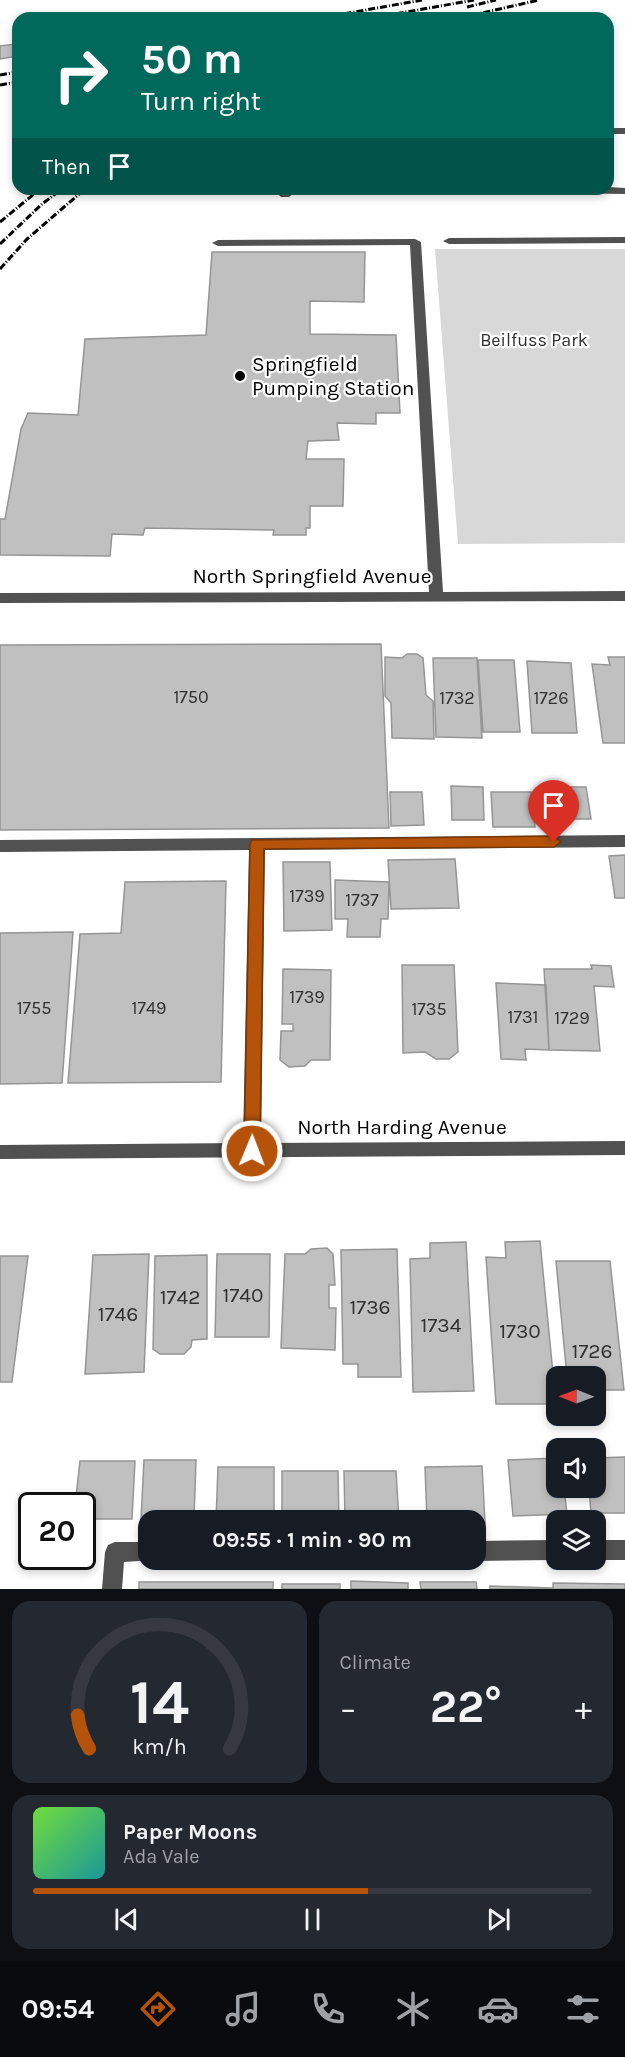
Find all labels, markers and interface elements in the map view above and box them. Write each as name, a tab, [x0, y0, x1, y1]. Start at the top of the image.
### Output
text: 50 m	[141, 34, 243, 84]
icon: right	[42, 36, 120, 114]
text: Turn right	[141, 85, 261, 117]
icon: arrive	[103, 150, 136, 183]
text: Then	[42, 154, 91, 180]
park label: Beilfuss Park	[480, 329, 588, 351]
place label: Springfield Pumping Station	[252, 352, 415, 400]
marker: Springfield Pumping Station	[233, 369, 247, 383]
street label: North Springfield Avenue	[193, 564, 432, 588]
house number: 1750	[173, 686, 209, 708]
house number: 1732	[439, 687, 475, 709]
house number: 1726	[533, 687, 569, 709]
pin	[528, 780, 579, 842]
icon: arrive	[537, 789, 570, 822]
house number: 1739	[289, 885, 325, 907]
house number: 1737	[345, 889, 379, 911]
house number: 1739	[289, 986, 325, 1008]
house number: 1755	[17, 997, 51, 1019]
house number: 1749	[132, 997, 166, 1019]
house number: 1735	[411, 998, 447, 1020]
house number: 1731	[508, 1006, 538, 1028]
house number: 1729	[554, 1007, 590, 1029]
street label: North Harding Avenue	[297, 1115, 507, 1139]
position arrow	[220, 1119, 284, 1183]
house number: 1740	[223, 1283, 264, 1307]
house number: 1742	[160, 1285, 200, 1309]
house number: 1736	[349, 1295, 391, 1319]
house number: 1746	[98, 1302, 138, 1326]
house number: 1734	[421, 1313, 462, 1337]
house number: 1730	[499, 1319, 541, 1343]
house number: 1726	[572, 1339, 613, 1363]
north arrow	[546, 1366, 606, 1426]
map controls	[546, 1366, 606, 1570]
button: sound	[546, 1438, 606, 1498]
speed limit sign: 20	[18, 1492, 96, 1570]
button: layers	[546, 1510, 606, 1570]
text: 09:55 · 1 min · 90 m	[212, 1527, 412, 1553]
text: Climate	[340, 1651, 411, 1674]
text: 14	[130, 1666, 189, 1739]
text: 22°	[430, 1681, 502, 1733]
text: −	[340, 1689, 357, 1727]
text: +	[575, 1689, 592, 1727]
text: km/h	[132, 1734, 186, 1759]
text: Paper Moons	[123, 1819, 257, 1845]
text: Ada Vale	[123, 1845, 200, 1868]
icon: previous	[110, 1903, 143, 1936]
icon: pause	[296, 1903, 329, 1936]
icon: next	[482, 1903, 515, 1936]
icon: directions	[137, 1988, 179, 2030]
icon: music	[222, 1988, 264, 2030]
icon: phone	[307, 1988, 349, 2030]
icon: climate	[392, 1988, 434, 2030]
icon: car	[477, 1988, 519, 2030]
icon: filters	[562, 1988, 604, 2030]
text: 09:54	[21, 1993, 94, 2025]

